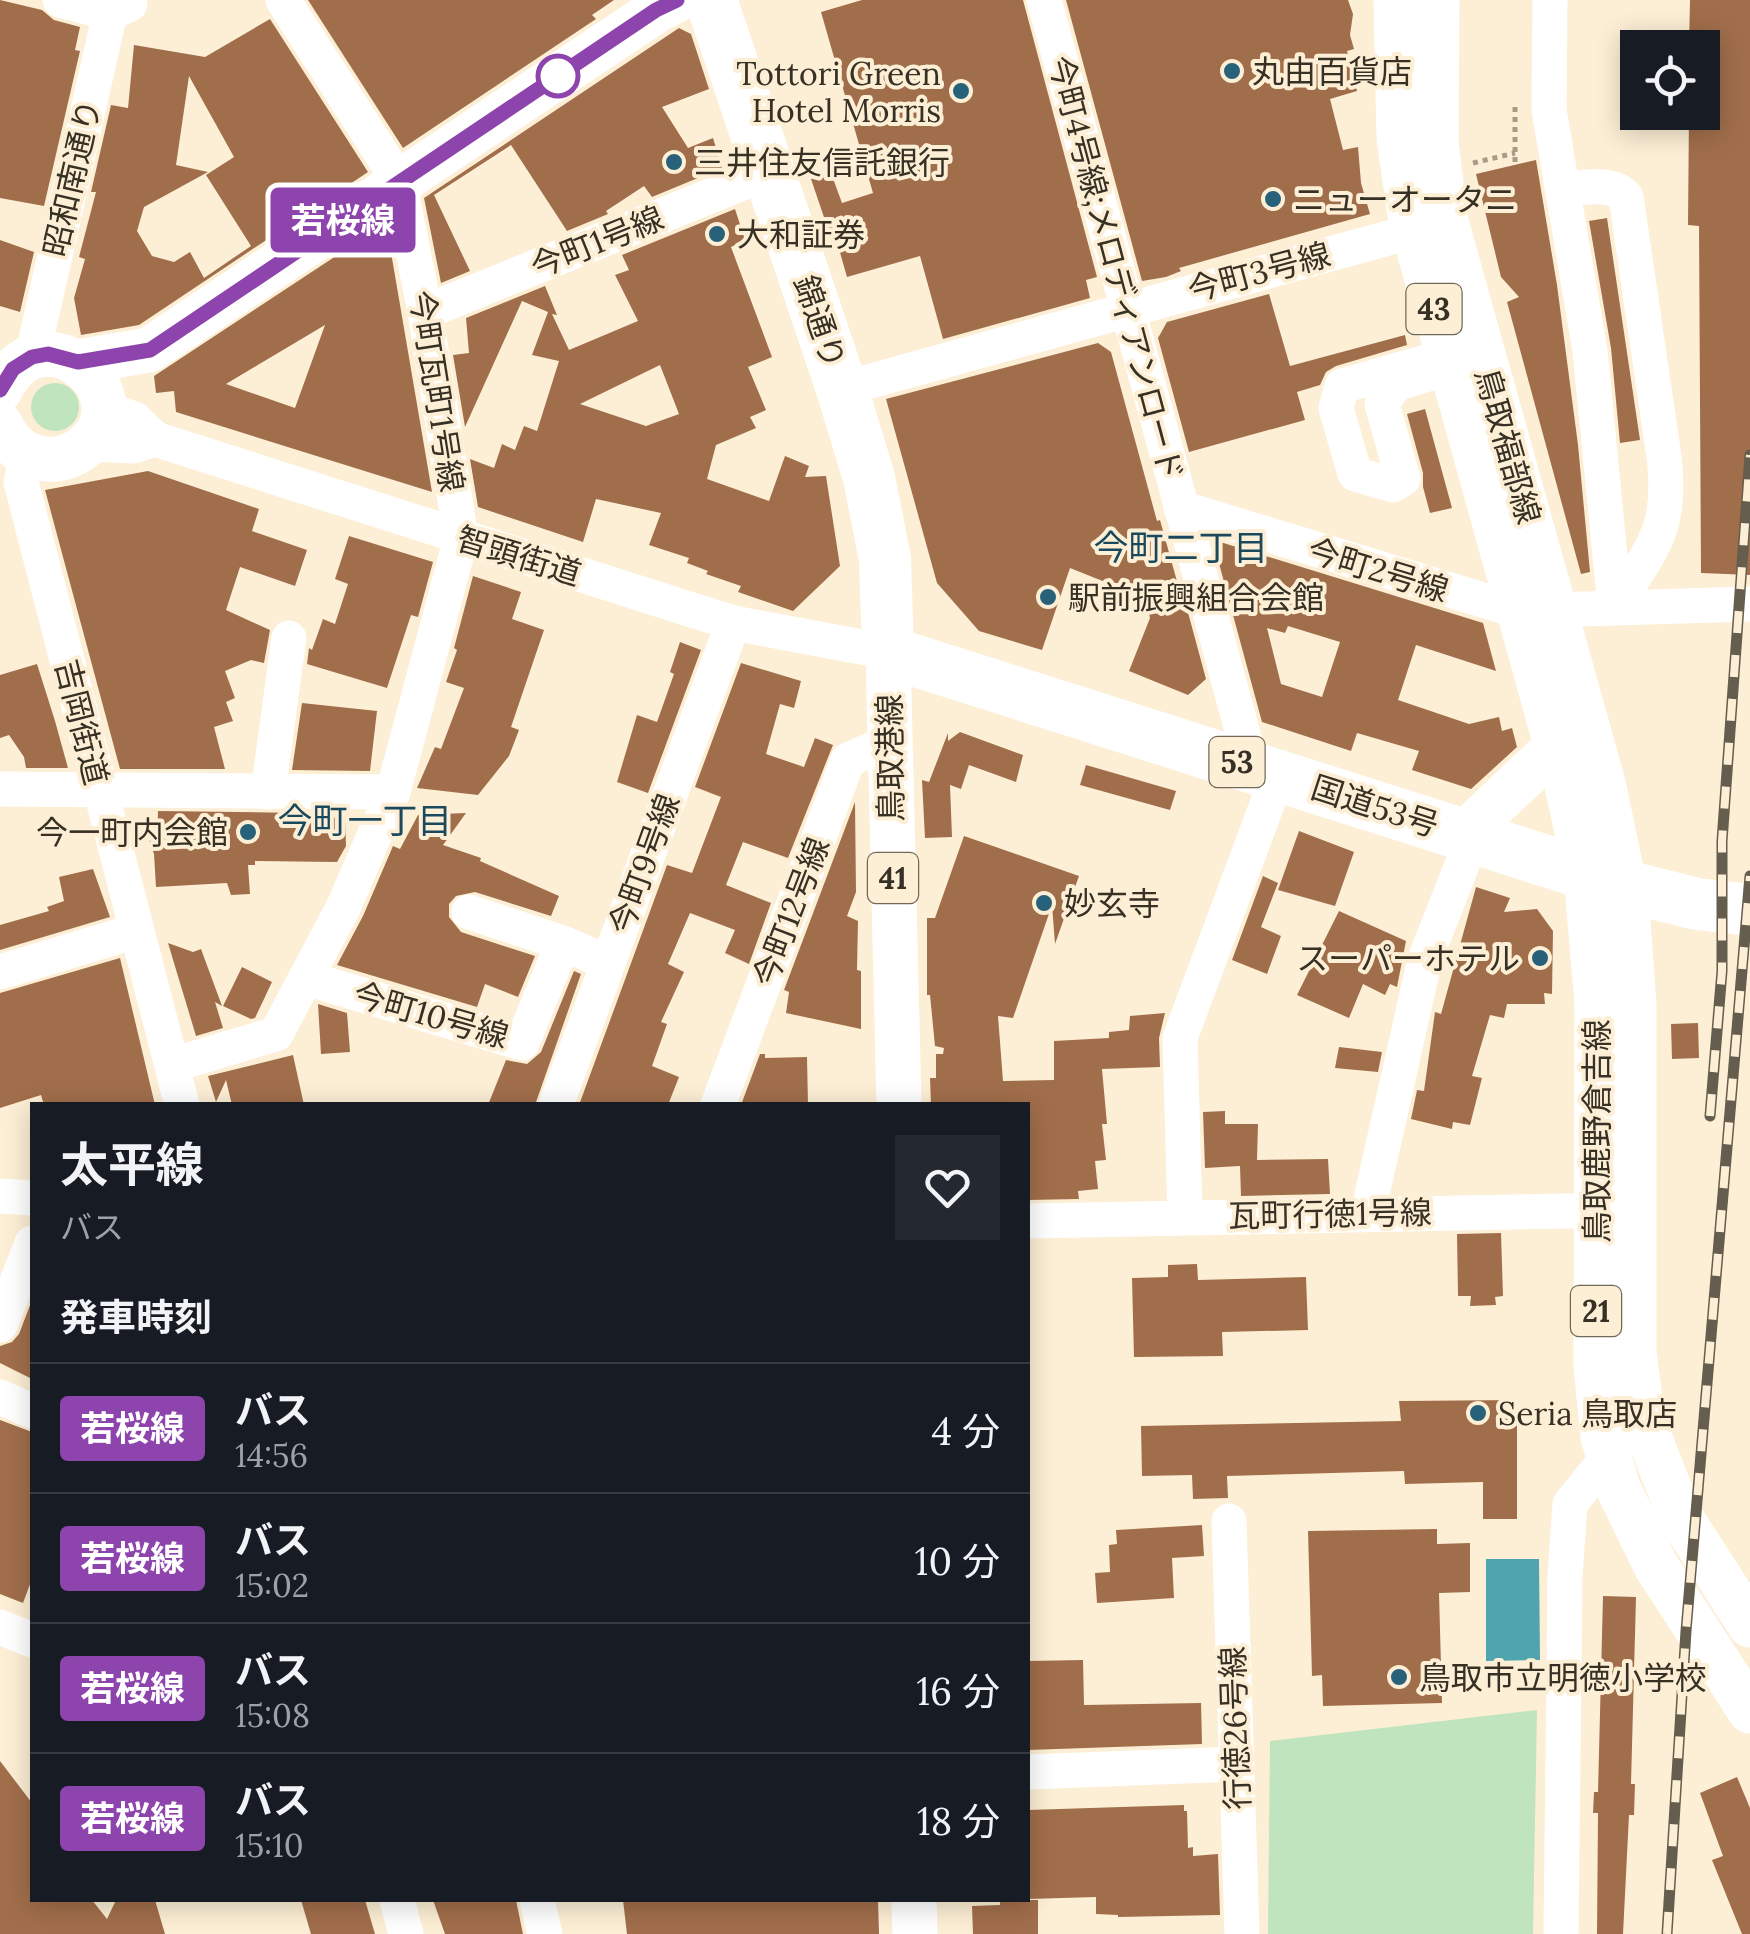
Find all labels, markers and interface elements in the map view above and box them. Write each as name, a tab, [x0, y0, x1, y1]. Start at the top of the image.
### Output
map controls	[1620, 30, 1720, 130]
button: locate	[1620, 30, 1720, 130]
street label: 今町4号線;メロディアンロード	[1039, 51, 1193, 485]
place label: 丸由百貨店	[1252, 51, 1412, 92]
place label: Tottori Green Hotel Morris	[736, 53, 941, 131]
unlabelled marker	[537, 55, 579, 97]
marker: 丸由百貨店	[1221, 60, 1243, 82]
marker: Tottori Green Hotel Morris	[950, 80, 972, 102]
street label: 昭和南通り	[34, 95, 110, 261]
place label: 三井住友信託銀行	[694, 142, 950, 183]
marker: 三井住友信託銀行	[663, 151, 685, 173]
place label: ニューオータニ	[1293, 179, 1517, 220]
line badge: 若桜線	[286, 188, 400, 252]
marker: ニューオータニ	[1262, 188, 1284, 210]
street label: 今町1号線	[525, 197, 669, 287]
text: 若桜線	[290, 198, 396, 243]
place label: 大和証券	[737, 214, 865, 255]
marker: 大和証券	[706, 223, 728, 245]
street label: 今町3号線	[1183, 233, 1335, 311]
street label: 錦通り	[785, 270, 855, 374]
road number: 43	[1406, 284, 1462, 334]
street label: 今町瓦町1号線	[401, 287, 473, 495]
street label: 鳥取福部線	[1466, 363, 1550, 529]
street label: 智頭街道	[452, 518, 586, 594]
district label: 今町二丁目	[1093, 525, 1269, 570]
street label: 今町2号線	[1303, 529, 1453, 611]
place label: 駅前振興組合会館	[1068, 577, 1324, 618]
marker: 駅前振興組合会館	[1037, 586, 1059, 608]
street label: 吉岡街道	[47, 655, 117, 789]
street label: 鳥取港線	[868, 694, 912, 822]
road number: 53	[1210, 737, 1264, 787]
street label: 国道53号	[1306, 766, 1444, 846]
street label: 今町9号線	[600, 788, 688, 940]
district label: 今町一丁目	[277, 798, 453, 843]
place label: 今一町内会館	[36, 812, 228, 853]
marker: 今一町内会館	[237, 821, 259, 843]
street label: 今町12号線	[744, 831, 838, 993]
road number: 41	[868, 853, 918, 903]
place label: 妙玄寺	[1064, 883, 1160, 924]
marker: 妙玄寺	[1033, 892, 1055, 914]
place label: スーパーホテル	[1296, 938, 1520, 979]
marker: スーパーホテル	[1529, 947, 1551, 969]
street label: 今町10号線	[349, 973, 513, 1057]
street label: 鳥取鹿野倉吉線	[1576, 1019, 1617, 1243]
text: 太平線	[60, 1134, 204, 1195]
button: heart	[895, 1135, 1000, 1240]
street label: 瓦町行徳1号線	[1228, 1192, 1432, 1236]
text: バス	[60, 1207, 124, 1248]
road number: 21	[1571, 1286, 1621, 1336]
text: 発車時刻	[60, 1293, 212, 1341]
text: バス	[235, 1386, 311, 1434]
place label: Seria 鳥取店	[1498, 1393, 1677, 1434]
marker: Seria 鳥取店	[1467, 1402, 1489, 1424]
text: 若桜線	[80, 1406, 185, 1451]
text: 4 分	[931, 1407, 1000, 1455]
text: 14:56	[235, 1435, 308, 1476]
text: バス	[235, 1516, 311, 1564]
text: 若桜線	[80, 1536, 185, 1581]
text: 10 分	[915, 1537, 1000, 1585]
text: 15:02	[235, 1565, 309, 1606]
street label: 行徳26号線	[1212, 1645, 1258, 1811]
text: バス	[235, 1646, 311, 1694]
place label: 鳥取市立明徳小学校	[1419, 1657, 1707, 1698]
text: 若桜線	[80, 1666, 185, 1711]
marker: 鳥取市立明徳小学校	[1388, 1666, 1410, 1688]
text: 16 分	[916, 1667, 1000, 1715]
text: 15:08	[235, 1695, 310, 1736]
text: バス	[235, 1776, 311, 1824]
text: 若桜線	[80, 1796, 185, 1841]
text: 18 分	[917, 1797, 1000, 1845]
text: 15:10	[235, 1825, 304, 1866]

